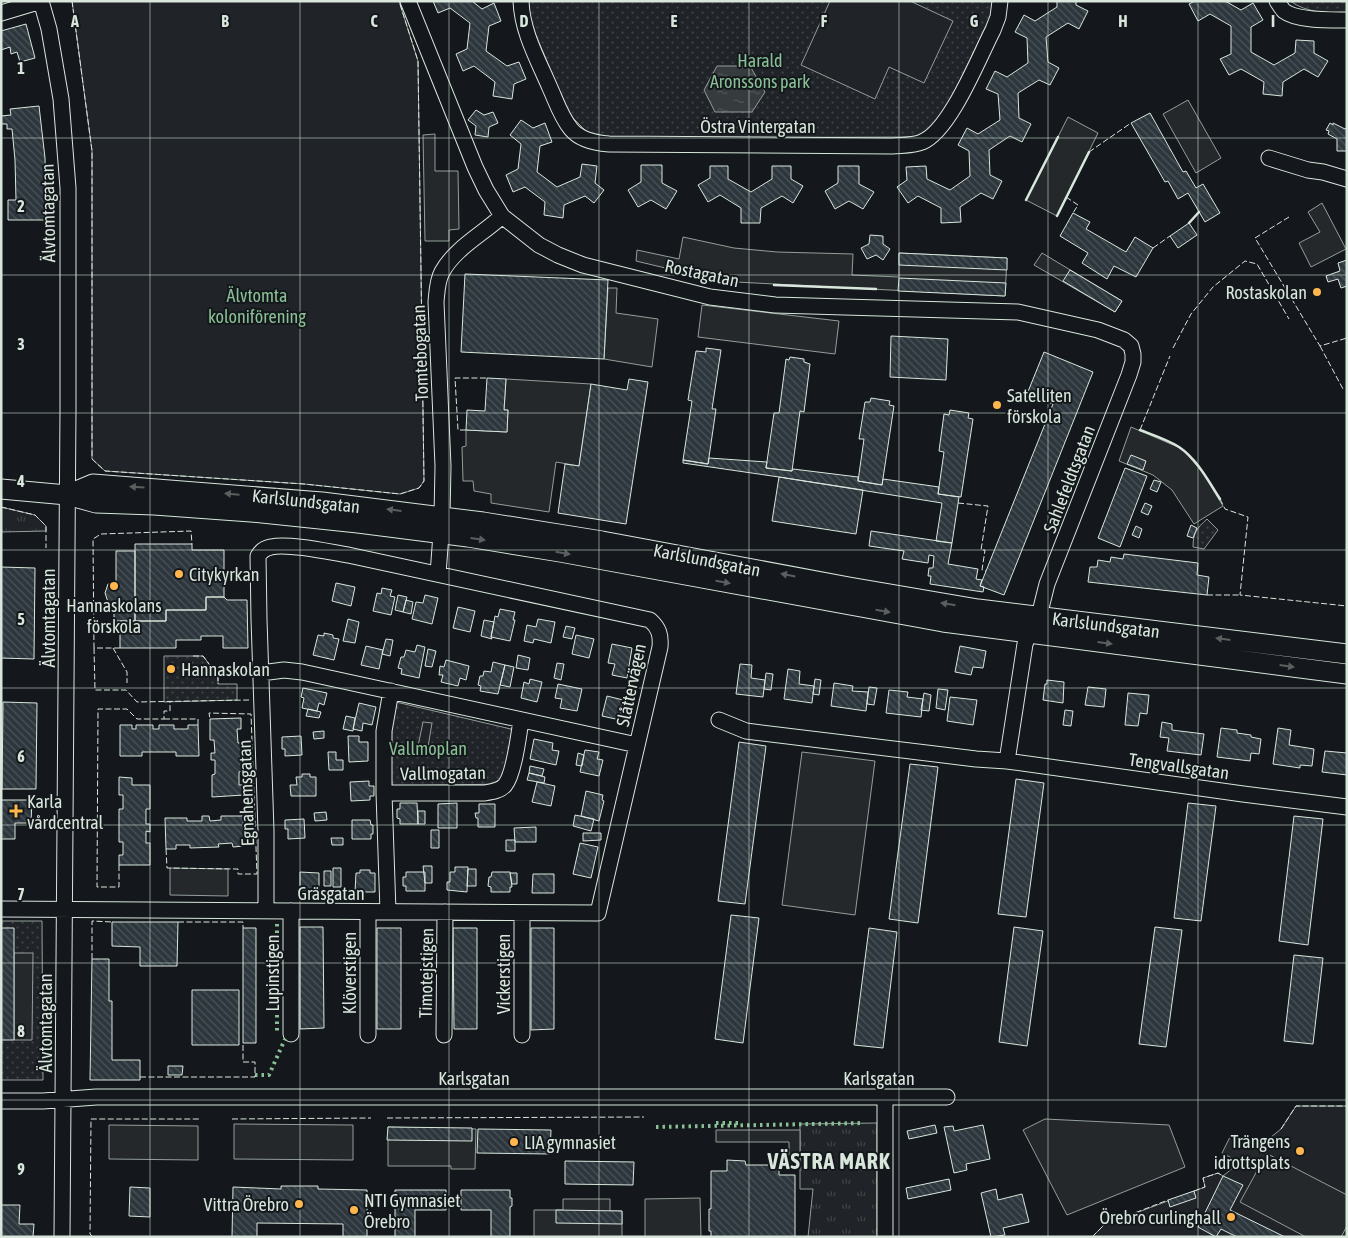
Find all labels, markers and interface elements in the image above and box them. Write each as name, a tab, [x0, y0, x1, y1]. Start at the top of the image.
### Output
text: A	[70, 12, 79, 30]
text: B	[221, 12, 229, 30]
text: C	[370, 12, 378, 30]
text: D	[520, 12, 529, 30]
text: E	[671, 12, 678, 30]
text: F	[821, 12, 828, 30]
text: G	[970, 12, 979, 30]
text: H	[1118, 12, 1128, 30]
text: I	[1271, 12, 1275, 30]
park label: Harald Aronssons park	[710, 50, 810, 92]
text: 1	[17, 59, 25, 77]
street label: Östra Vintergatan	[700, 116, 816, 137]
street label: Älvtomtagatan	[37, 163, 59, 263]
text: 2	[17, 197, 25, 215]
street label: Rostagatan	[663, 255, 741, 291]
place label: Rostaskolan	[1225, 282, 1307, 303]
park label: Älvtomta koloniförening	[208, 285, 306, 327]
marker: Rostaskolan	[1311, 286, 1323, 298]
street label: Tomtebogatan	[408, 304, 432, 402]
text: 3	[17, 335, 25, 353]
place label: Satelliten förskola	[1007, 385, 1072, 427]
marker: Satelliten förskola	[991, 399, 1003, 411]
street label: Sahlefeldtsgatan	[1039, 422, 1099, 536]
text: 4	[16, 472, 25, 490]
one-way arrow	[129, 483, 145, 491]
street label: Karlslundsgatan	[251, 485, 361, 517]
one-way arrow	[224, 490, 240, 498]
one-way arrow	[385, 506, 401, 514]
one-way arrow	[470, 535, 486, 543]
street label: Karlslundsgatan	[652, 539, 762, 581]
one-way arrow	[555, 549, 571, 557]
place label: Citykyrkan	[189, 564, 260, 585]
marker: Citykyrkan	[173, 568, 185, 580]
street label: Älvtomtagatan	[38, 569, 59, 667]
one-way arrow	[779, 571, 795, 579]
one-way arrow	[715, 578, 731, 586]
marker: Hannaskolans förskola	[108, 580, 120, 592]
place label: Hannaskolans förskola	[66, 595, 162, 637]
one-way arrow	[939, 600, 955, 608]
one-way arrow	[876, 608, 892, 616]
street label: Karlslundsgatan	[1051, 608, 1161, 642]
text: 5	[17, 610, 25, 628]
one-way arrow	[1215, 635, 1231, 643]
one-way arrow	[1097, 639, 1113, 647]
street label: Slåttervägen	[612, 642, 650, 728]
place label: Hannaskolan	[181, 659, 270, 680]
one-way arrow	[1280, 662, 1296, 670]
marker: Hannaskolan	[165, 663, 177, 675]
park label: Vallmoplan	[389, 738, 467, 759]
street label: Egnahemsgatan	[234, 739, 258, 847]
text: 6	[17, 747, 25, 765]
street label: Tengvallsgatan	[1128, 749, 1230, 783]
street label: Vallmogatan	[400, 762, 486, 784]
place label: Karla vårdcentral	[27, 791, 104, 833]
marker: Karla vårdcentral	[9, 804, 23, 818]
street label: Gräsgatan	[297, 883, 365, 904]
text: 7	[17, 885, 25, 903]
street label: Timotejstigen	[415, 928, 437, 1018]
street label: Klöverstigen	[339, 932, 360, 1014]
street label: Lupinstigen	[262, 934, 283, 1012]
street label: Vickerstigen	[493, 934, 514, 1014]
street label: Älvtomtagatan	[35, 974, 56, 1072]
text: 8	[17, 1022, 25, 1040]
street label: Karlsgatan	[438, 1068, 510, 1089]
street label: Karlsgatan	[843, 1068, 915, 1089]
place label: Trängens idrottsplats	[1214, 1131, 1290, 1173]
place label: LIA gymnasiet	[524, 1132, 616, 1153]
marker: LIA gymnasiet	[508, 1136, 520, 1148]
marker: Trängens idrottsplats	[1294, 1145, 1306, 1157]
district label: VÄSTRA MARK	[766, 1148, 891, 1174]
text: 9	[17, 1160, 25, 1178]
place label: NTI Gymnasiet Örebro	[364, 1190, 460, 1232]
place label: Vittra Örebro	[204, 1194, 289, 1215]
marker: Vittra Örebro	[293, 1198, 305, 1210]
marker: NTI Gymnasiet Örebro	[348, 1204, 360, 1216]
place label: Örebro curlinghall	[1100, 1207, 1221, 1228]
marker: Örebro curlinghall	[1225, 1211, 1237, 1223]

